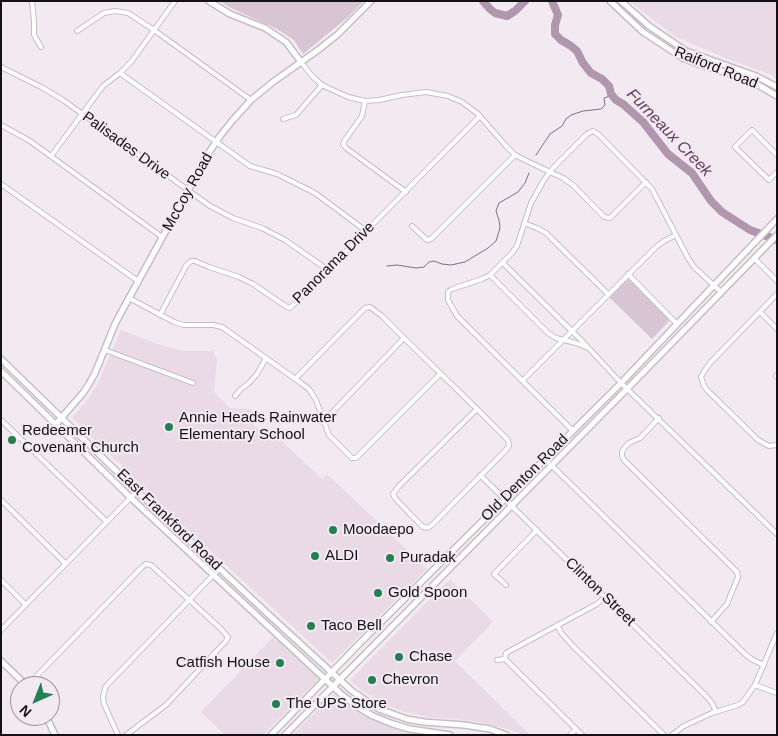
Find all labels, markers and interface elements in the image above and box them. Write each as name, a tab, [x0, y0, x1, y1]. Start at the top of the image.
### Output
street label: Raiford Road	[672, 43, 760, 93]
water label: Furneaux Creek	[622, 85, 716, 181]
street label: Palisades Drive	[79, 108, 173, 184]
street label: McCoy Road	[159, 150, 217, 234]
street label: Panorama Drive	[289, 218, 379, 308]
place label: Annie Heads Rainwater Elementary School	[179, 409, 337, 444]
marker: Annie Heads Rainwater Elementary School	[163, 421, 175, 433]
place label: Redeemer Covenant Church	[22, 422, 139, 457]
street label: Old Denton Road	[478, 431, 572, 525]
marker: Redeemer Covenant Church	[6, 434, 18, 446]
street label: East Frankford Road	[113, 465, 225, 575]
place label: Moodaepo	[343, 521, 414, 539]
marker: Moodaepo	[327, 524, 339, 536]
place label: ALDI	[325, 547, 358, 565]
place label: Puradak	[400, 549, 456, 567]
marker: ALDI	[309, 550, 321, 562]
marker: Puradak	[384, 552, 396, 564]
street label: Clinton Street	[561, 554, 639, 630]
place label: Gold Spoon	[388, 584, 467, 602]
marker: Gold Spoon	[372, 587, 384, 599]
place label: Taco Bell	[321, 617, 382, 635]
marker: Taco Bell	[305, 620, 317, 632]
place label: Chase	[409, 648, 452, 666]
marker: Chase	[393, 651, 405, 663]
place label: Catfish House	[176, 654, 270, 672]
marker: Catfish House	[274, 657, 286, 669]
place label: Chevron	[382, 671, 439, 689]
marker: Chevron	[366, 674, 378, 686]
north arrow	[10, 676, 60, 726]
place label: The UPS Store	[286, 695, 387, 713]
marker: The UPS Store	[270, 698, 282, 710]
text: N	[16, 702, 34, 720]

